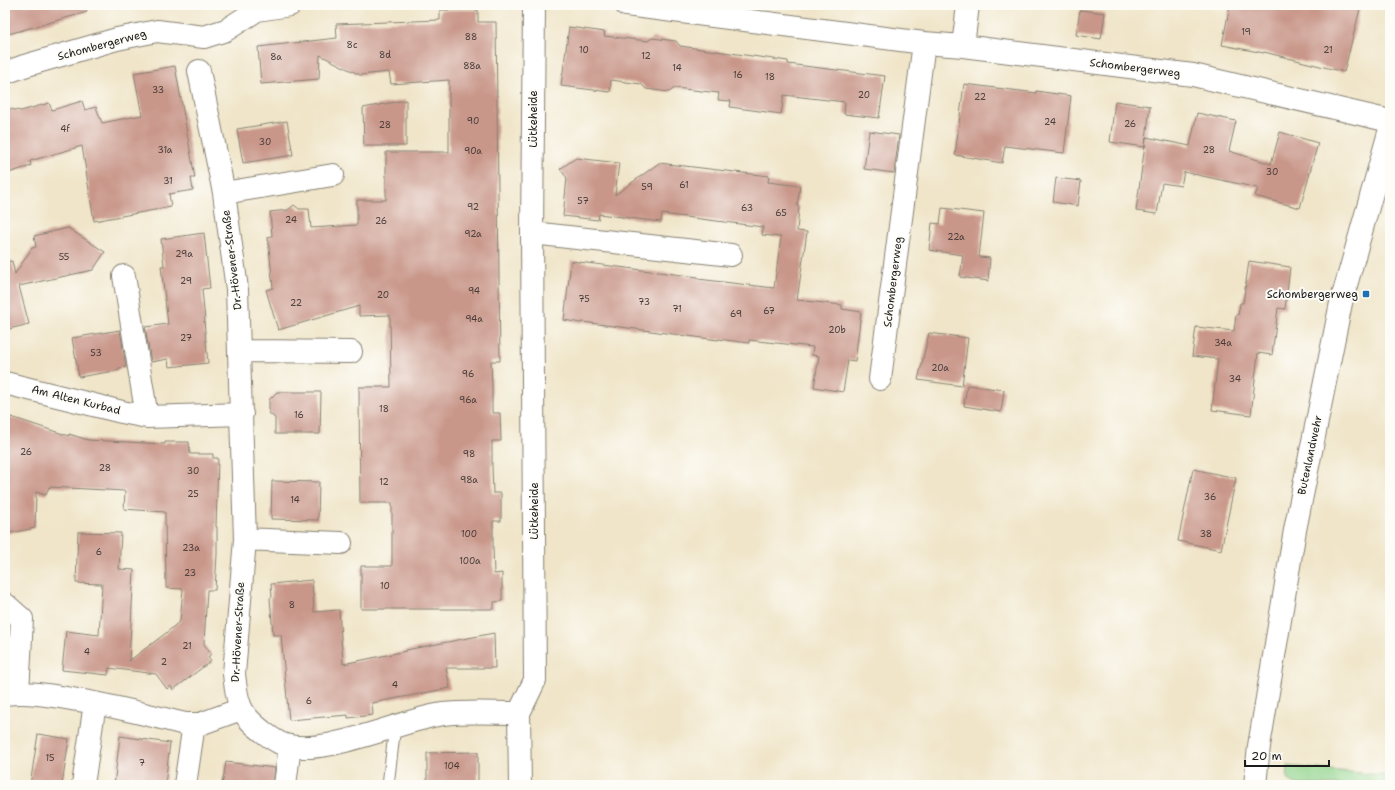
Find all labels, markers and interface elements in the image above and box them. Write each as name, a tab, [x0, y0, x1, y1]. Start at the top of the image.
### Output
street label: Schombergerweg	[56, 26, 148, 64]
house number: 19	[1241, 26, 1251, 38]
house number: 88	[465, 31, 477, 43]
house number: 8c	[347, 39, 358, 51]
house number: 10	[579, 44, 589, 56]
house number: 21	[1323, 44, 1333, 56]
house number: 8d	[379, 49, 391, 61]
house number: 12	[641, 50, 651, 62]
house number: 8a	[270, 51, 282, 63]
street label: Schombergerweg	[1089, 55, 1181, 81]
house number: 88a	[463, 60, 481, 72]
house number: 14	[672, 62, 682, 74]
house number: 16	[733, 69, 743, 81]
house number: 18	[765, 71, 775, 83]
house number: 33	[152, 84, 164, 96]
house number: 20	[858, 89, 870, 101]
street label: Lütkeheide	[526, 90, 541, 148]
house number: 22	[974, 91, 986, 103]
house number: 90	[467, 115, 479, 127]
house number: 24	[1044, 116, 1056, 128]
house number: 26	[1124, 118, 1136, 130]
house number: 28	[379, 119, 391, 131]
house number: 4f	[60, 123, 71, 135]
house number: 30	[259, 136, 271, 148]
house number: 31a	[158, 144, 173, 156]
house number: 28	[1203, 144, 1215, 156]
house number: 90a	[464, 145, 482, 157]
house number: 30	[1266, 166, 1278, 178]
house number: 31	[163, 175, 173, 187]
house number: 61	[679, 179, 689, 191]
house number: 59	[641, 181, 653, 193]
house number: 57	[577, 195, 589, 207]
house number: 92	[467, 201, 479, 213]
house number: 63	[741, 202, 753, 214]
house number: 65	[775, 207, 787, 219]
street label: Dr.-Hövener-Straße	[218, 209, 246, 311]
house number: 24	[285, 214, 297, 226]
house number: 26	[375, 215, 387, 227]
house number: 92a	[464, 228, 482, 240]
house number: 22a	[947, 231, 965, 243]
street label: Schombergerweg	[880, 236, 906, 328]
house number: 29a	[175, 248, 193, 260]
house number: 55	[59, 251, 69, 263]
house number: 29	[180, 275, 192, 287]
house number: 94	[468, 285, 480, 297]
place label: Schombergerweg	[1267, 287, 1358, 302]
house number: 20	[377, 289, 389, 301]
marker: Schombergerweg	[1361, 289, 1371, 299]
house number: 75	[578, 293, 590, 305]
house number: 73	[638, 296, 650, 308]
house number: 22	[290, 297, 302, 309]
house number: 71	[672, 303, 682, 315]
house number: 67	[763, 305, 775, 317]
house number: 69	[730, 308, 742, 320]
house number: 94a	[465, 313, 483, 325]
house number: 20b	[828, 324, 846, 336]
house number: 27	[180, 332, 192, 344]
house number: 34a	[1214, 337, 1232, 349]
house number: 53	[90, 347, 102, 359]
house number: 20a	[931, 362, 949, 374]
house number: 96	[462, 368, 474, 380]
house number: 34	[1229, 373, 1241, 385]
street label: Am Alten Kurbad	[30, 382, 122, 418]
house number: 96a	[459, 394, 477, 406]
house number: 18	[379, 403, 389, 415]
house number: 16	[294, 409, 304, 421]
street label: Butenlandwehr	[1294, 414, 1326, 496]
house number: 26	[20, 446, 32, 458]
house number: 98	[463, 448, 475, 460]
house number: 28	[99, 462, 111, 474]
house number: 30	[187, 465, 199, 477]
house number: 98a	[460, 474, 478, 486]
house number: 12	[379, 476, 389, 488]
street label: Lütkeheide	[527, 482, 542, 540]
house number: 25	[187, 488, 199, 500]
house number: 36	[1204, 491, 1216, 503]
house number: 14	[290, 494, 300, 506]
house number: 100	[461, 528, 477, 540]
house number: 38	[1200, 528, 1212, 540]
house number: 23a	[182, 542, 200, 554]
house number: 6	[96, 546, 102, 558]
house number: 100a	[459, 555, 481, 567]
house number: 23	[184, 567, 196, 579]
house number: 10	[380, 580, 390, 592]
street label: Dr.-Hövener-Straße	[228, 581, 248, 683]
house number: 8	[289, 599, 295, 611]
house number: 21	[182, 640, 192, 652]
house number: 4	[84, 646, 90, 658]
house number: 2	[161, 656, 167, 668]
house number: 4	[392, 679, 398, 691]
house number: 6	[306, 695, 312, 707]
scale bar	[1245, 742, 1329, 768]
text: 20 m	[1251, 748, 1282, 764]
house number: 15	[45, 752, 55, 764]
house number: 7	[139, 757, 145, 769]
house number: 104	[444, 760, 460, 772]

